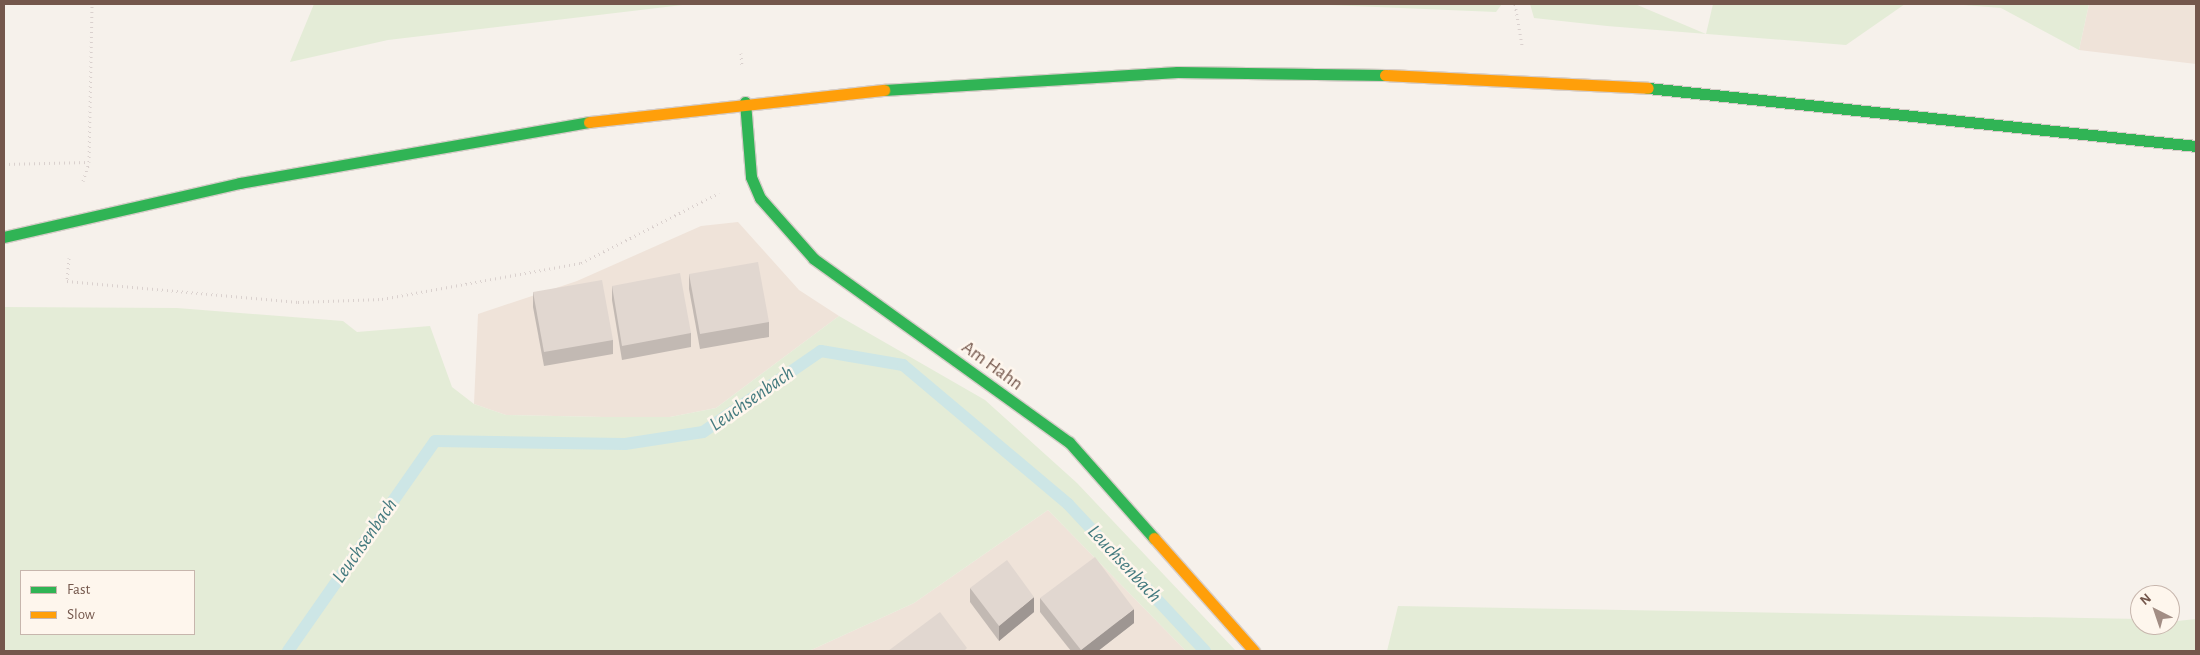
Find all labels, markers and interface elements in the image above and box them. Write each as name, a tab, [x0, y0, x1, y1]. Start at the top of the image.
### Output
street label: Am Hahn	[957, 336, 1027, 396]
water label: Leuchsenbach	[705, 361, 799, 437]
water label: Leuchsenbach	[327, 494, 403, 588]
water label: Leuchsenbach	[1082, 520, 1166, 608]
legend	[20, 570, 195, 635]
text: Fast	[67, 582, 90, 597]
north arrow	[2130, 585, 2180, 635]
text: N	[2138, 591, 2154, 608]
text: Slow	[67, 607, 95, 622]

